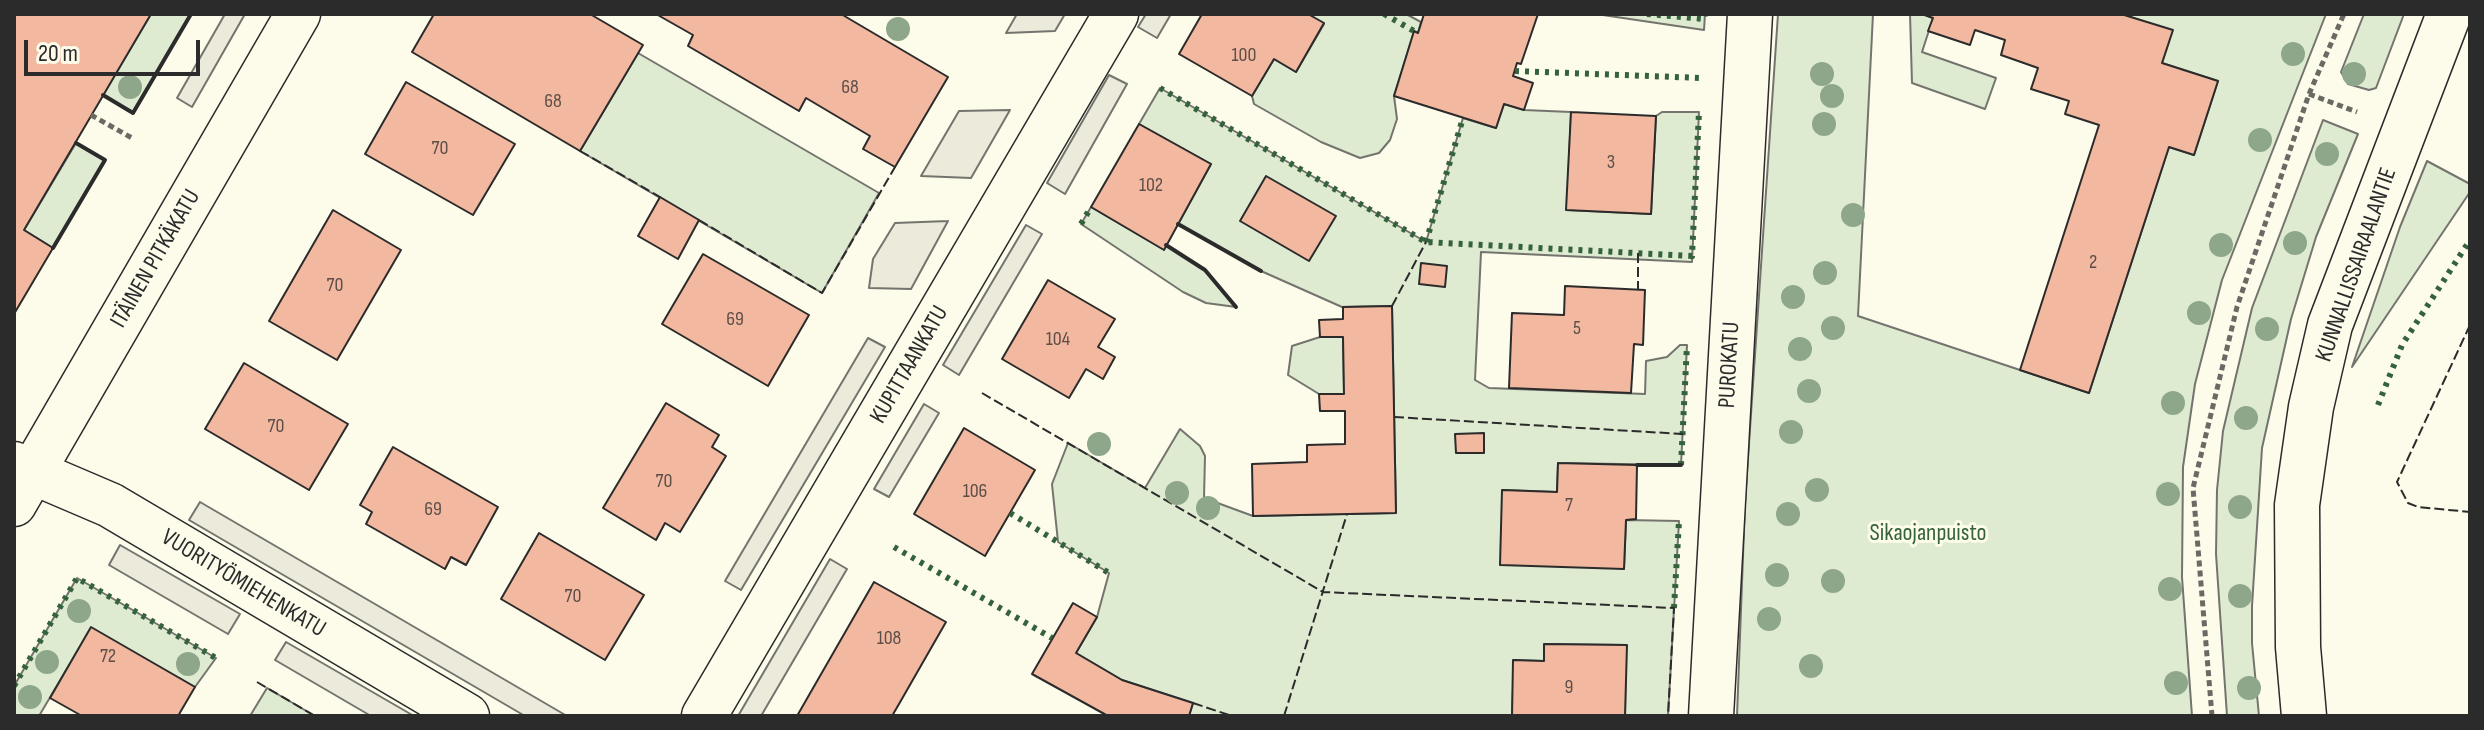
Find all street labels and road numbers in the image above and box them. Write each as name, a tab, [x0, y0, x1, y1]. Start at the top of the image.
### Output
street label: KUNNALLISSAIRAALANTIE	[2310, 164, 2404, 366]
street label: ITÄINEN PITKÄKATU	[105, 185, 207, 333]
street label: KUPITTAANKATU	[865, 301, 955, 429]
street label: PUROKATU	[1713, 321, 1747, 409]
street label: VUORITYÖMIEHENKATU	[156, 524, 330, 644]

